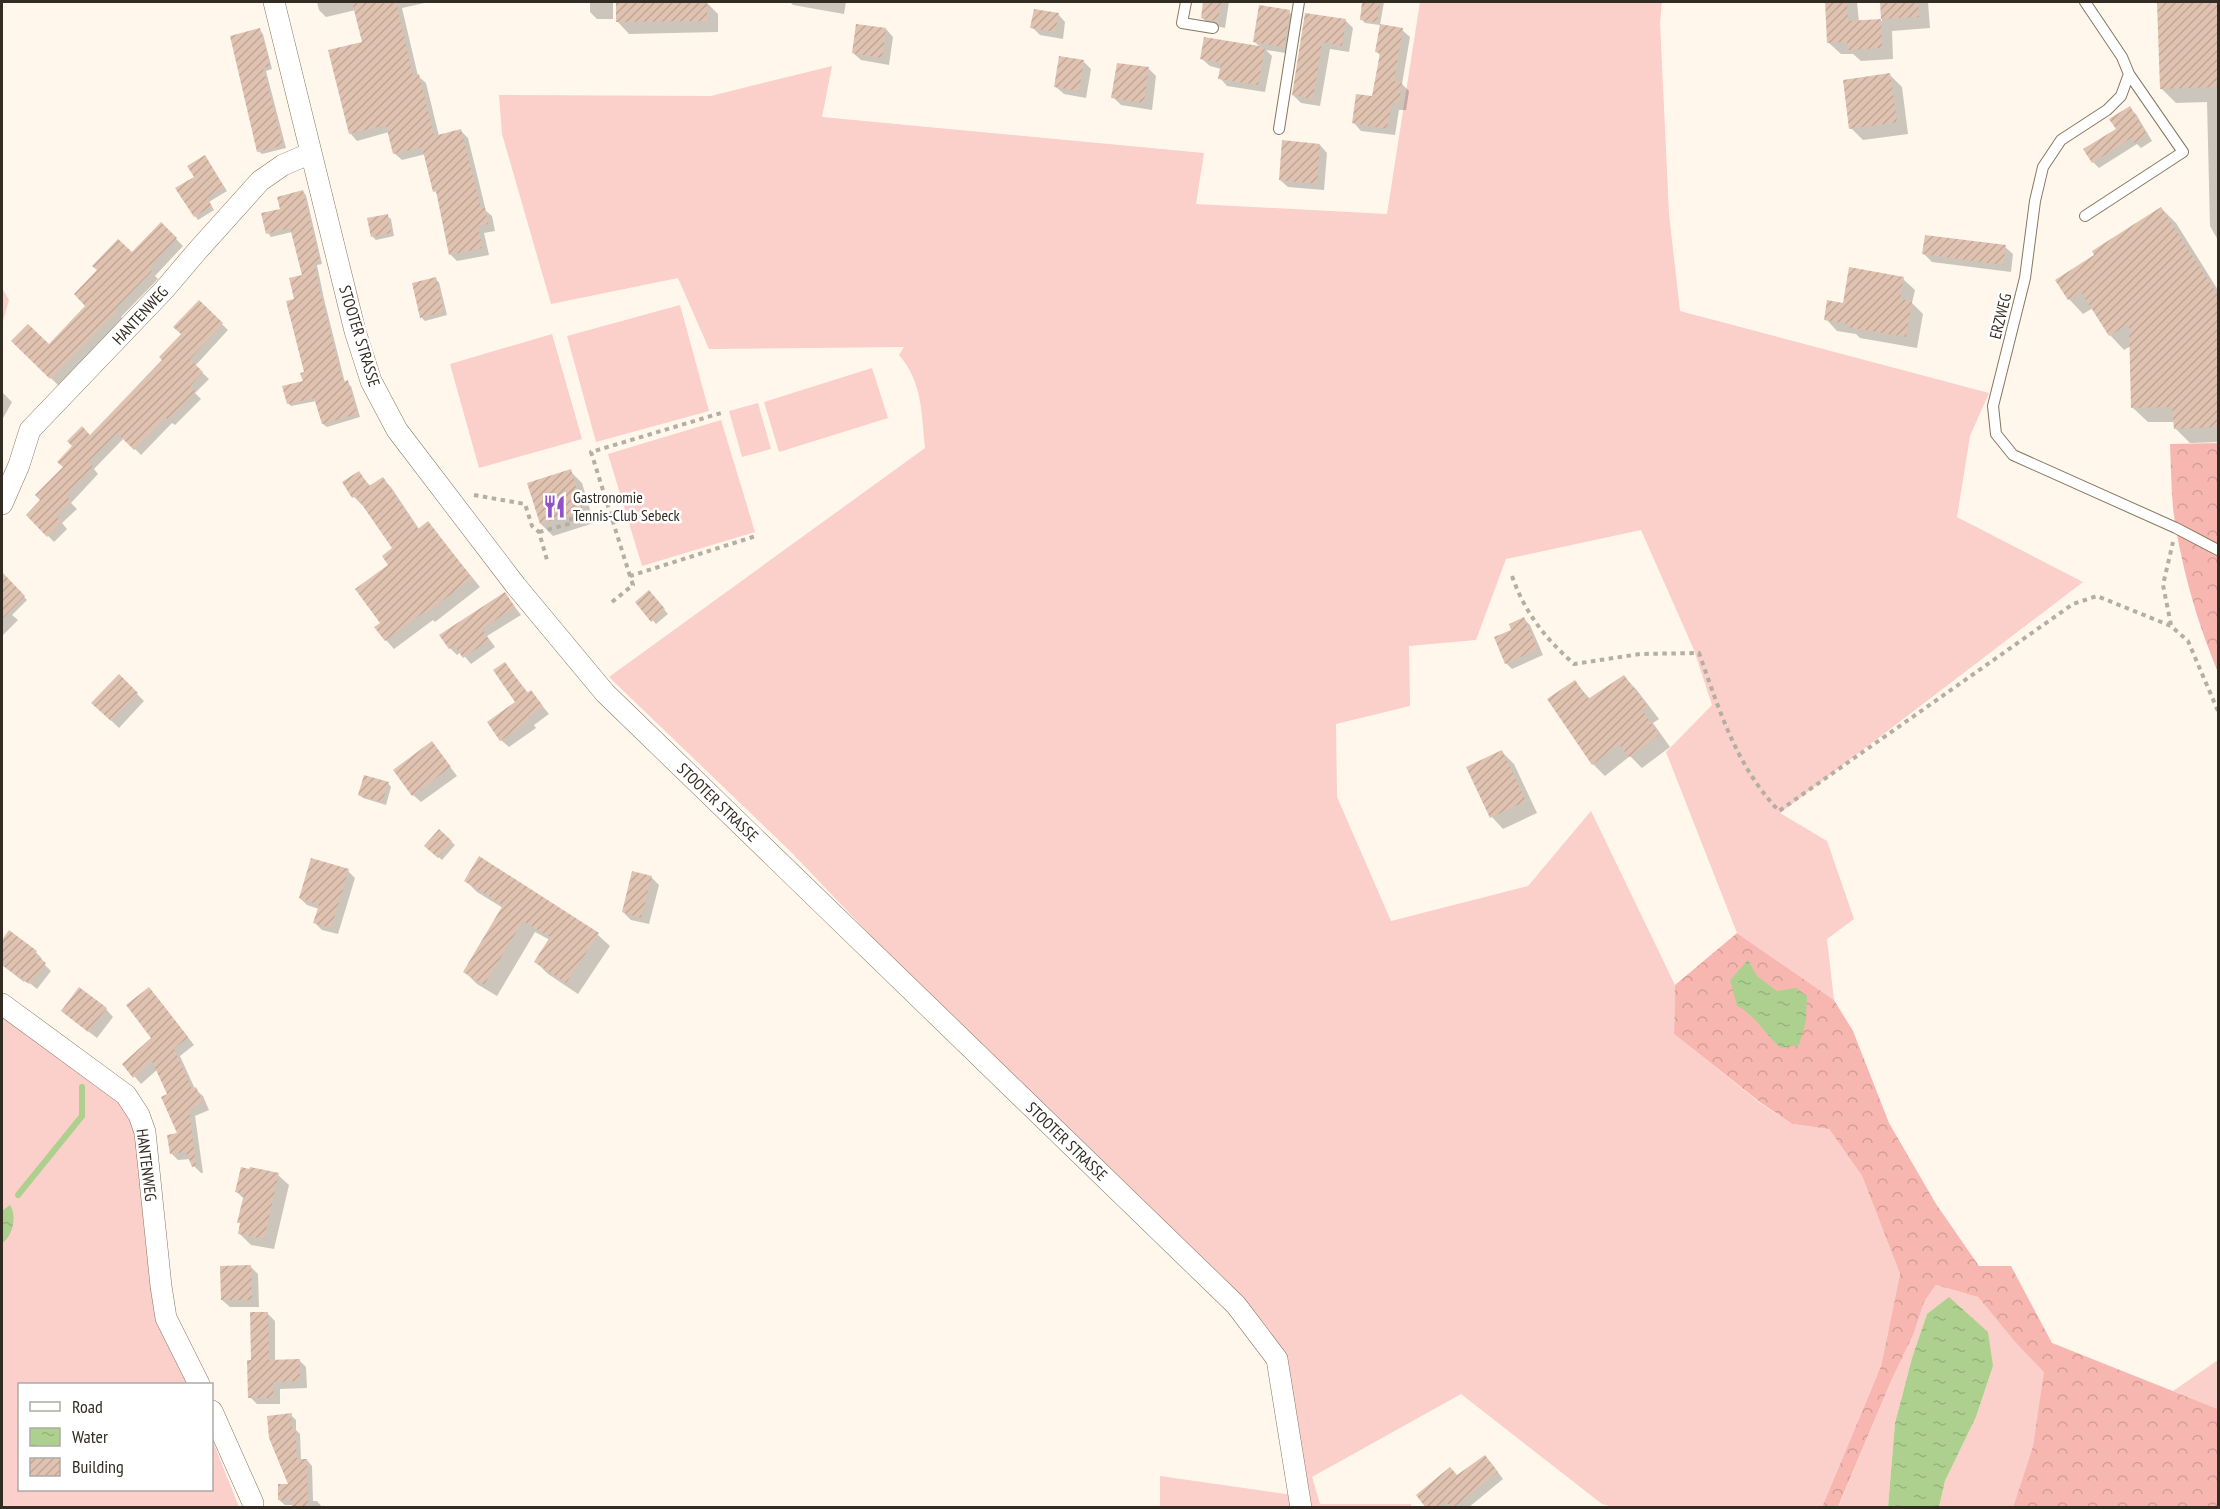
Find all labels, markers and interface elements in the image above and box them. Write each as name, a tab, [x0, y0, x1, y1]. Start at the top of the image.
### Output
street label: HANTENWEG	[108, 281, 172, 348]
street label: STOOTER STRASSE	[335, 283, 385, 389]
street label: ERZWEG	[1985, 291, 2015, 341]
place label: Gastronomie Tennis-Club Sebeck	[573, 487, 681, 525]
restaurant icon: Gastronomie Tennis-Club Sebeck	[542, 493, 568, 519]
street label: STOOTER STRASSE	[673, 758, 763, 846]
street label: STOOTER STRASSE	[1022, 1097, 1112, 1185]
street label: HANTENWEG	[133, 1128, 161, 1203]
legend	[18, 1383, 213, 1491]
text: Road	[72, 1395, 103, 1418]
text: Water	[72, 1425, 108, 1448]
text: Building	[72, 1455, 124, 1478]

